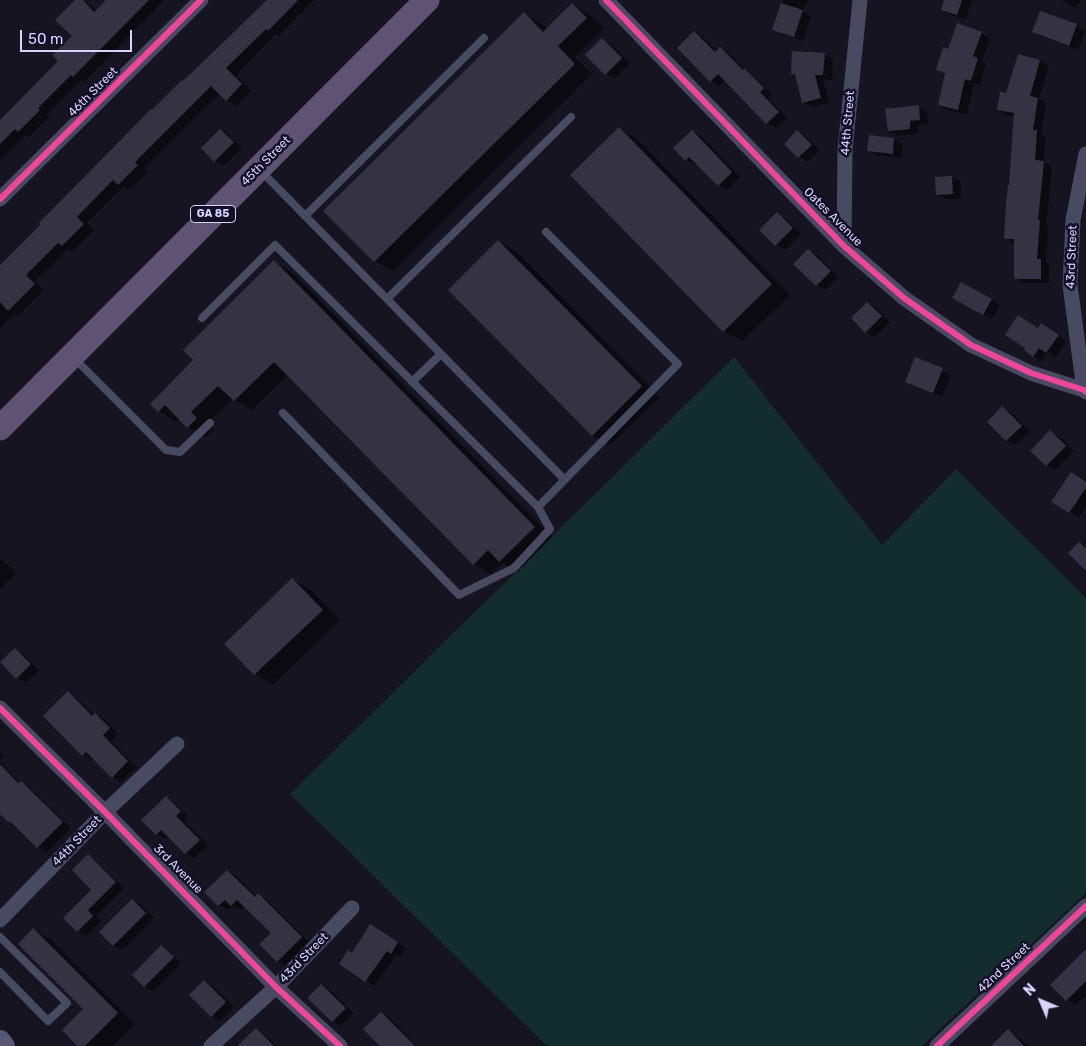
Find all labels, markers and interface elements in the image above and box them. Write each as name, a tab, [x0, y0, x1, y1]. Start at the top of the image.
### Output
scale bar	[22, 20, 135, 52]
text: 50 m	[28, 30, 63, 48]
street label: 46th Street	[65, 64, 121, 120]
street label: 44th Street	[838, 90, 858, 156]
street label: 45th Street	[238, 133, 294, 189]
street label: Oates Avenue	[801, 185, 865, 249]
road number: GA 85	[190, 205, 236, 222]
street label: 43rd Street	[1064, 225, 1080, 289]
street label: 44th Street	[49, 813, 105, 869]
street label: 3rd Avenue	[150, 841, 206, 897]
street label: 43rd Street	[277, 930, 331, 986]
street label: 42nd Street	[975, 940, 1033, 996]
north arrow	[1016, 976, 1066, 1026]
text: N	[1020, 980, 1040, 1000]

